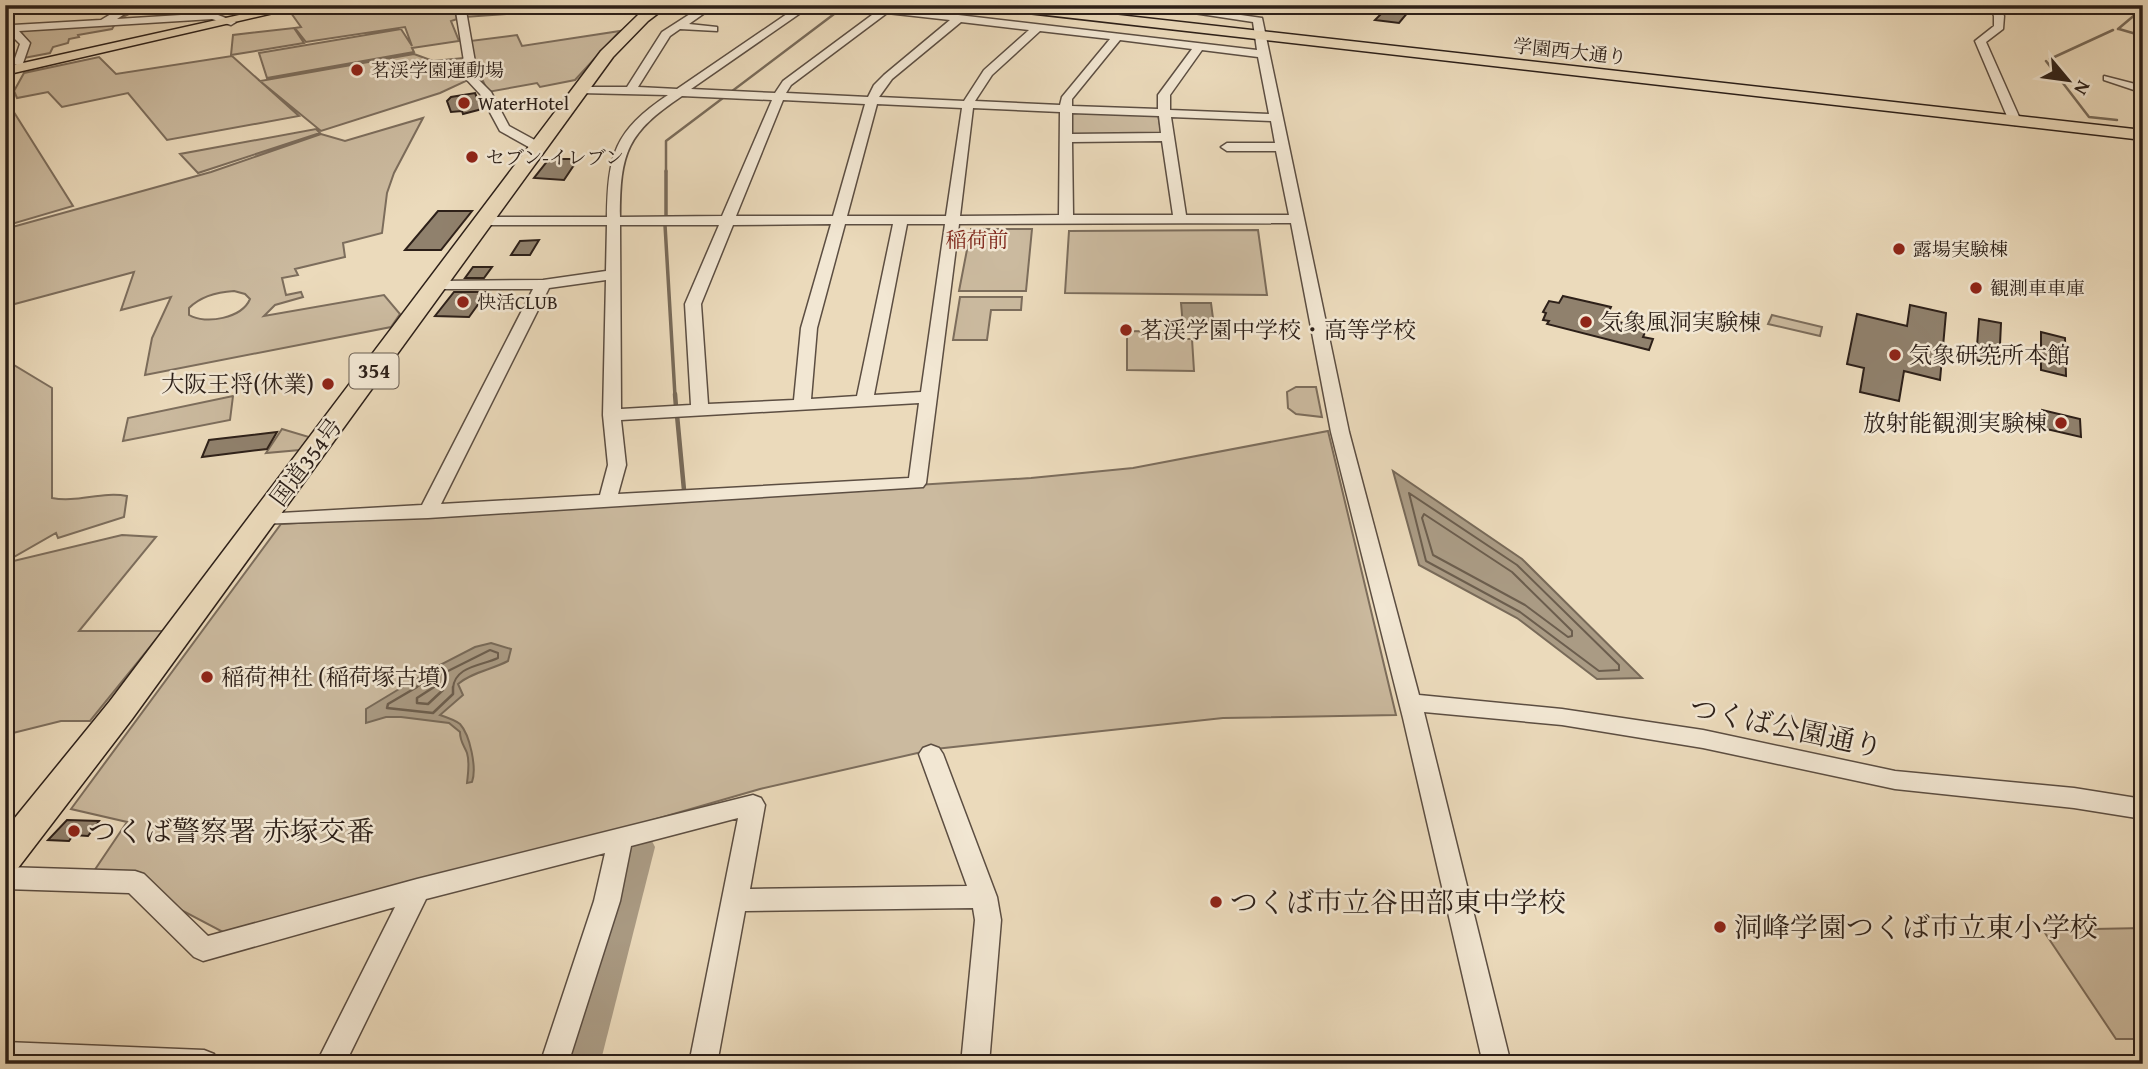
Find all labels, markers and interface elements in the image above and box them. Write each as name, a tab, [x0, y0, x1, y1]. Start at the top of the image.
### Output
street label: 学園西大通り	[1512, 31, 1628, 71]
north arrow	[2032, 46, 2102, 116]
place label: 茗渓学園運動場	[371, 56, 504, 84]
marker: 茗渓学園運動場	[349, 62, 365, 78]
text: N	[2067, 76, 2098, 101]
place label: WaterHotel	[478, 89, 569, 117]
marker: WaterHotel	[456, 95, 472, 111]
place label: セブン-イレブン	[486, 143, 624, 171]
marker: セブン-イレブン	[464, 149, 480, 165]
district label: 稲荷前	[946, 224, 1009, 255]
place label: 露場実験棟	[1913, 235, 2008, 263]
marker: 露場実験棟	[1891, 241, 1907, 257]
place label: 観測車車庫	[1990, 274, 2085, 302]
marker: 観測車車庫	[1968, 280, 1984, 296]
place label: 快活CLUB	[477, 288, 558, 316]
marker: 快活CLUB	[455, 294, 471, 310]
place label: 気象風洞実験棟	[1600, 305, 1761, 338]
place label: 茗渓学園中学校・高等学校	[1140, 313, 1416, 346]
marker: 気象風洞実験棟	[1578, 314, 1594, 330]
marker: 茗渓学園中学校・高等学校	[1118, 322, 1134, 338]
place label: 気象研究所本館	[1909, 338, 2070, 371]
marker: 気象研究所本館	[1887, 347, 1903, 363]
road number: 354	[350, 354, 398, 388]
place label: 大阪王将(休業)	[161, 367, 314, 400]
marker: 大阪王将(休業)	[320, 376, 336, 392]
place label: 放射能観測実験棟	[1863, 406, 2047, 439]
street label: 国道354号	[262, 411, 350, 512]
marker: 放射能観測実験棟	[2053, 415, 2069, 431]
place label: 稲荷神社 (稲荷塚古墳)	[221, 660, 448, 693]
marker: 稲荷神社 (稲荷塚古墳)	[199, 669, 215, 685]
street label: つくば公園通り	[1686, 686, 1886, 767]
place label: つくば警察署 赤塚交番	[88, 810, 374, 851]
marker: つくば警察署 赤塚交番	[66, 823, 82, 839]
place label: つくば市立谷田部東中学校	[1230, 881, 1566, 922]
marker: つくば市立谷田部東中学校	[1208, 894, 1224, 910]
place label: 洞峰学園つくば市立東小学校	[1734, 906, 2098, 947]
marker: 洞峰学園つくば市立東小学校	[1712, 919, 1728, 935]

